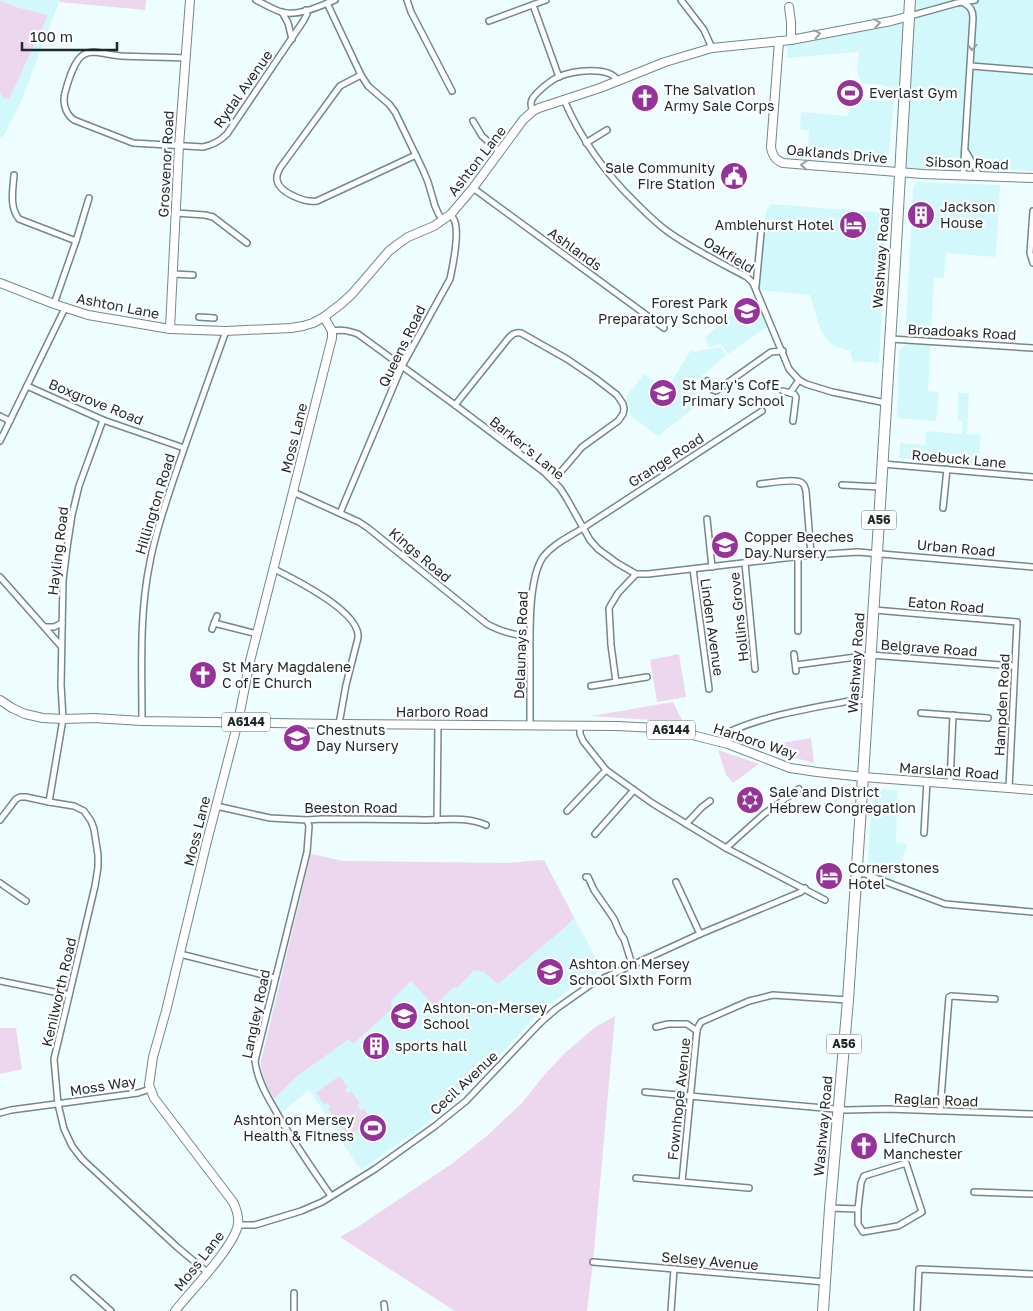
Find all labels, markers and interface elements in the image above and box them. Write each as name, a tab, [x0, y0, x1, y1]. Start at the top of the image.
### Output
one-way arrow	[873, 19, 882, 29]
scale bar	[22, 20, 118, 52]
text: 100 m	[30, 27, 73, 45]
one-way arrow	[813, 29, 822, 40]
one-way arrow	[966, 44, 977, 52]
street label: Rydal Avenue	[210, 47, 276, 131]
sports icon: Everlast Gym	[835, 78, 865, 108]
place label: The Salvation Army Sale Corps	[664, 81, 775, 114]
church icon: The Salvation Army Sale Corps	[630, 83, 660, 113]
place label: Everlast Gym	[869, 84, 958, 101]
street label: Grosvenor Road	[154, 110, 177, 218]
street label: Ashton Lane	[444, 122, 509, 199]
street label: Oaklands Drive	[786, 141, 888, 166]
street label: Sibson Road	[925, 153, 1009, 172]
place label: Sale Community Fire Station	[605, 159, 715, 192]
one-way arrow	[800, 159, 808, 170]
public building icon: Sale Community Fire Station	[719, 161, 749, 191]
place label: Jackson House	[940, 198, 996, 231]
building icon: Jackson House	[906, 200, 936, 230]
street label: Washway Road	[868, 207, 893, 309]
hotel icon: Amblehurst Hotel	[838, 210, 868, 240]
place label: Amblehurst Hotel	[715, 216, 834, 233]
street label: Ashlands	[545, 223, 606, 274]
street label: Oakfield	[701, 233, 758, 276]
street label: Ashton Lane	[75, 289, 161, 322]
place label: Forest Park Preparatory School	[598, 294, 728, 327]
school or university icon: Forest Park Preparatory School	[732, 296, 762, 326]
street label: Queens Road	[374, 302, 429, 389]
street label: Broadoaks Road	[907, 320, 1017, 343]
street label: Boxgrove Road	[46, 375, 146, 428]
place label: St Mary's CofE Primary School	[682, 376, 784, 409]
school or university icon: St Mary's CofE Primary School	[648, 378, 678, 408]
street label: Moss Lane	[277, 401, 310, 475]
street label: Barker's Lane	[486, 412, 568, 483]
street label: Grange Road	[625, 429, 707, 490]
street label: Roebuck Lane	[911, 446, 1007, 471]
street label: Hillington Road	[131, 451, 178, 556]
street label: Hayling Road	[44, 506, 71, 596]
road number: A56	[862, 510, 896, 530]
street label: Kings Road	[386, 524, 455, 586]
place label: Copper Beeches Day Nursery	[744, 528, 854, 561]
school or university icon: Copper Beeches Day Nursery	[710, 530, 740, 560]
street label: Urban Road	[916, 536, 996, 559]
street label: Hollins Grove	[725, 571, 752, 663]
street label: Linden Avenue	[697, 577, 728, 677]
street label: Delaunays Road	[510, 591, 531, 699]
street label: Eaton Road	[907, 593, 985, 616]
street label: Washway Road	[843, 612, 868, 714]
street label: Belgrave Road	[880, 636, 978, 659]
street label: Hampden Road	[990, 653, 1013, 757]
place label: St Mary Magdalene C of E Church	[222, 658, 351, 691]
church icon: St Mary Magdalene C of E Church	[188, 660, 218, 690]
street label: Harboro Road	[396, 703, 488, 720]
road number: A6144	[222, 712, 270, 732]
street label: Harboro Way	[711, 719, 799, 762]
road number: A6144	[647, 720, 695, 740]
place label: Chestnuts Day Nursery	[316, 721, 399, 754]
school or university icon: Chestnuts Day Nursery	[282, 723, 312, 753]
street label: Marsland Road	[898, 759, 1000, 782]
place label: Sale and District Hebrew Congregation	[769, 783, 916, 816]
synagogue icon: Sale and District Hebrew Congregation	[735, 785, 765, 815]
street label: Moss Lane	[180, 794, 213, 868]
street label: Beeston Road	[304, 799, 398, 816]
place label: Cornerstones Hotel	[848, 859, 939, 892]
hotel icon: Cornerstones Hotel	[814, 861, 844, 891]
street label: Kenilworth Road	[38, 936, 79, 1048]
place label: Ashton on Mersey School Sixth Form	[569, 955, 692, 988]
school or university icon: Ashton on Mersey School Sixth Form	[535, 957, 565, 987]
street label: Langley Road	[238, 968, 273, 1060]
place label: Ashton-on-Mersey School	[423, 999, 547, 1032]
school or university icon: Ashton-on-Mersey School	[389, 1001, 419, 1031]
building icon: sports hall	[361, 1031, 391, 1061]
road number: A56	[826, 1034, 862, 1054]
place label: sports hall	[395, 1037, 467, 1054]
street label: Fownhope Avenue	[664, 1037, 693, 1161]
street label: Cecil Avenue	[426, 1047, 501, 1118]
street label: Moss Way	[68, 1072, 138, 1099]
street label: Washway Road	[810, 1075, 835, 1177]
street label: Raglan Road	[893, 1090, 979, 1109]
place label: Ashton on Mersey Health & Fitness	[233, 1111, 354, 1144]
sports icon: Ashton on Mersey Health & Fitness	[358, 1113, 388, 1143]
place label: LifeChurch Manchester	[883, 1129, 963, 1162]
church icon: LifeChurch Manchester	[849, 1131, 879, 1161]
street label: Moss Lane	[170, 1227, 227, 1294]
street label: Selsey Avenue	[661, 1248, 759, 1273]

